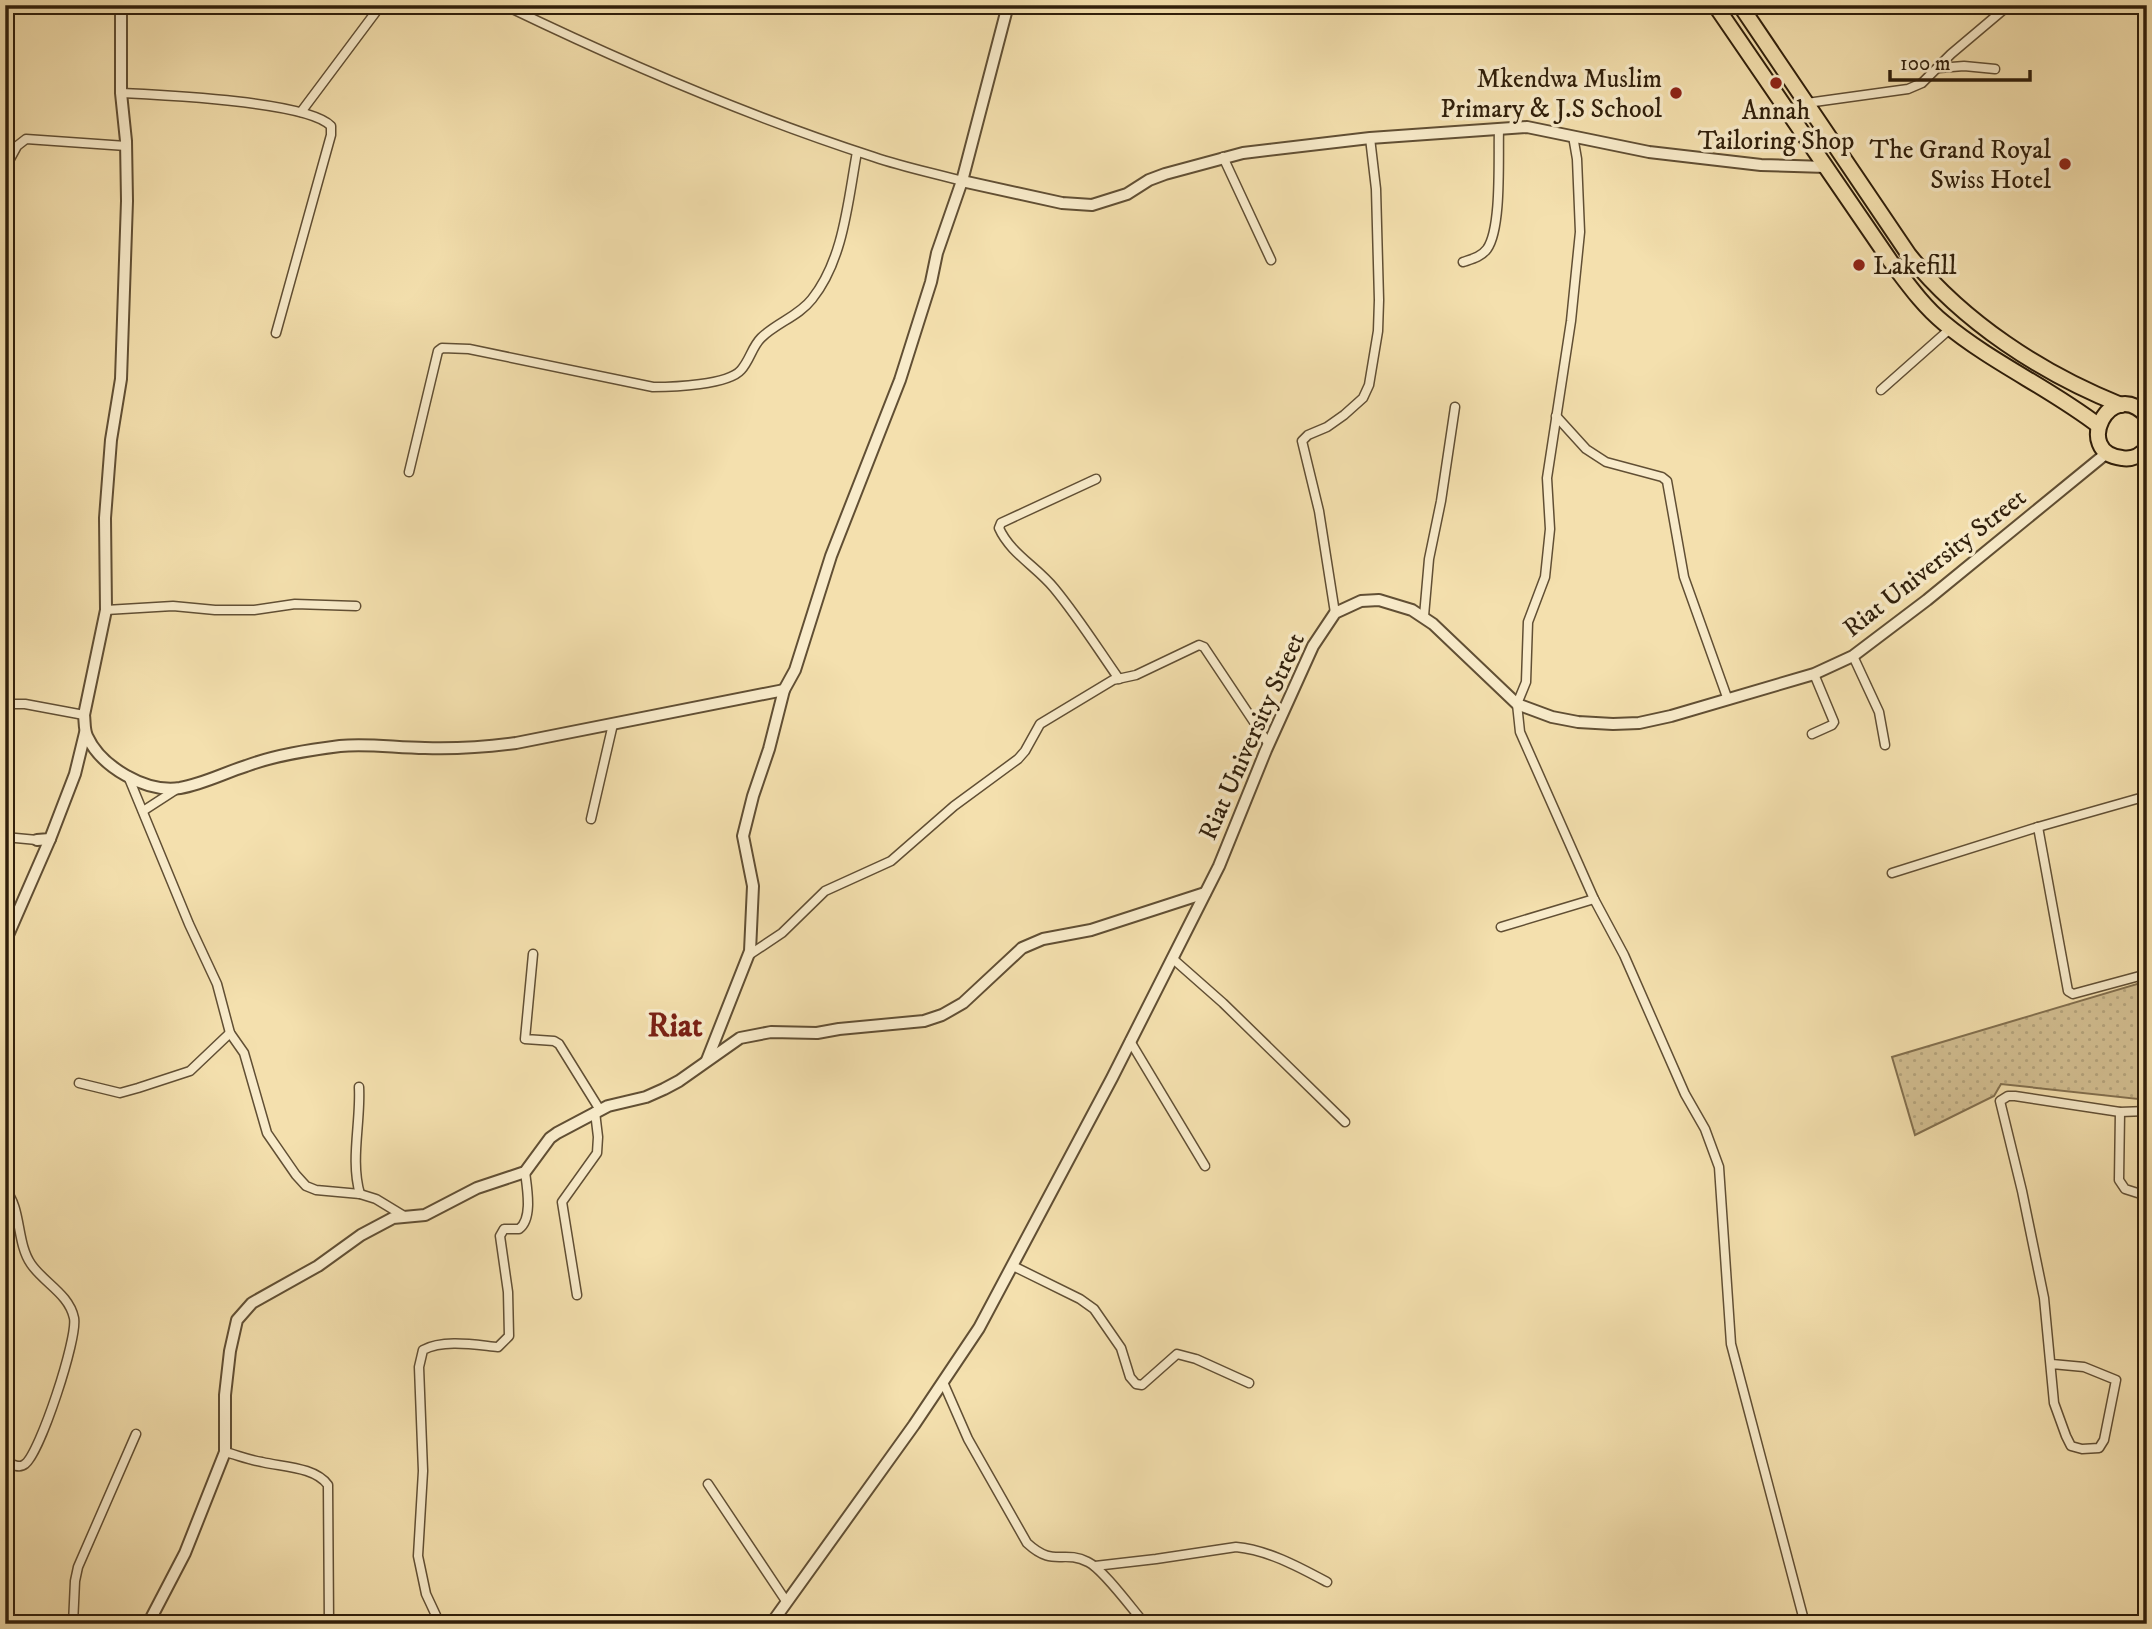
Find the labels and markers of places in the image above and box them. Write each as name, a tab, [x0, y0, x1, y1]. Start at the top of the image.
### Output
place label: Mkendwa Muslim Primary & J.S School	[1440, 63, 1662, 126]
marker: Annah Tailoring Shop	[1768, 75, 1784, 91]
marker: Mkendwa Muslim Primary & J.S School	[1668, 85, 1684, 101]
place label: Annah Tailoring Shop	[1698, 95, 1854, 158]
place label: The Grand Royal Swiss Hotel	[1869, 134, 2051, 197]
marker: The Grand Royal Swiss Hotel	[2057, 156, 2073, 172]
place label: Lakefill	[1873, 250, 1957, 283]
marker: Lakefill	[1851, 257, 1867, 273]

